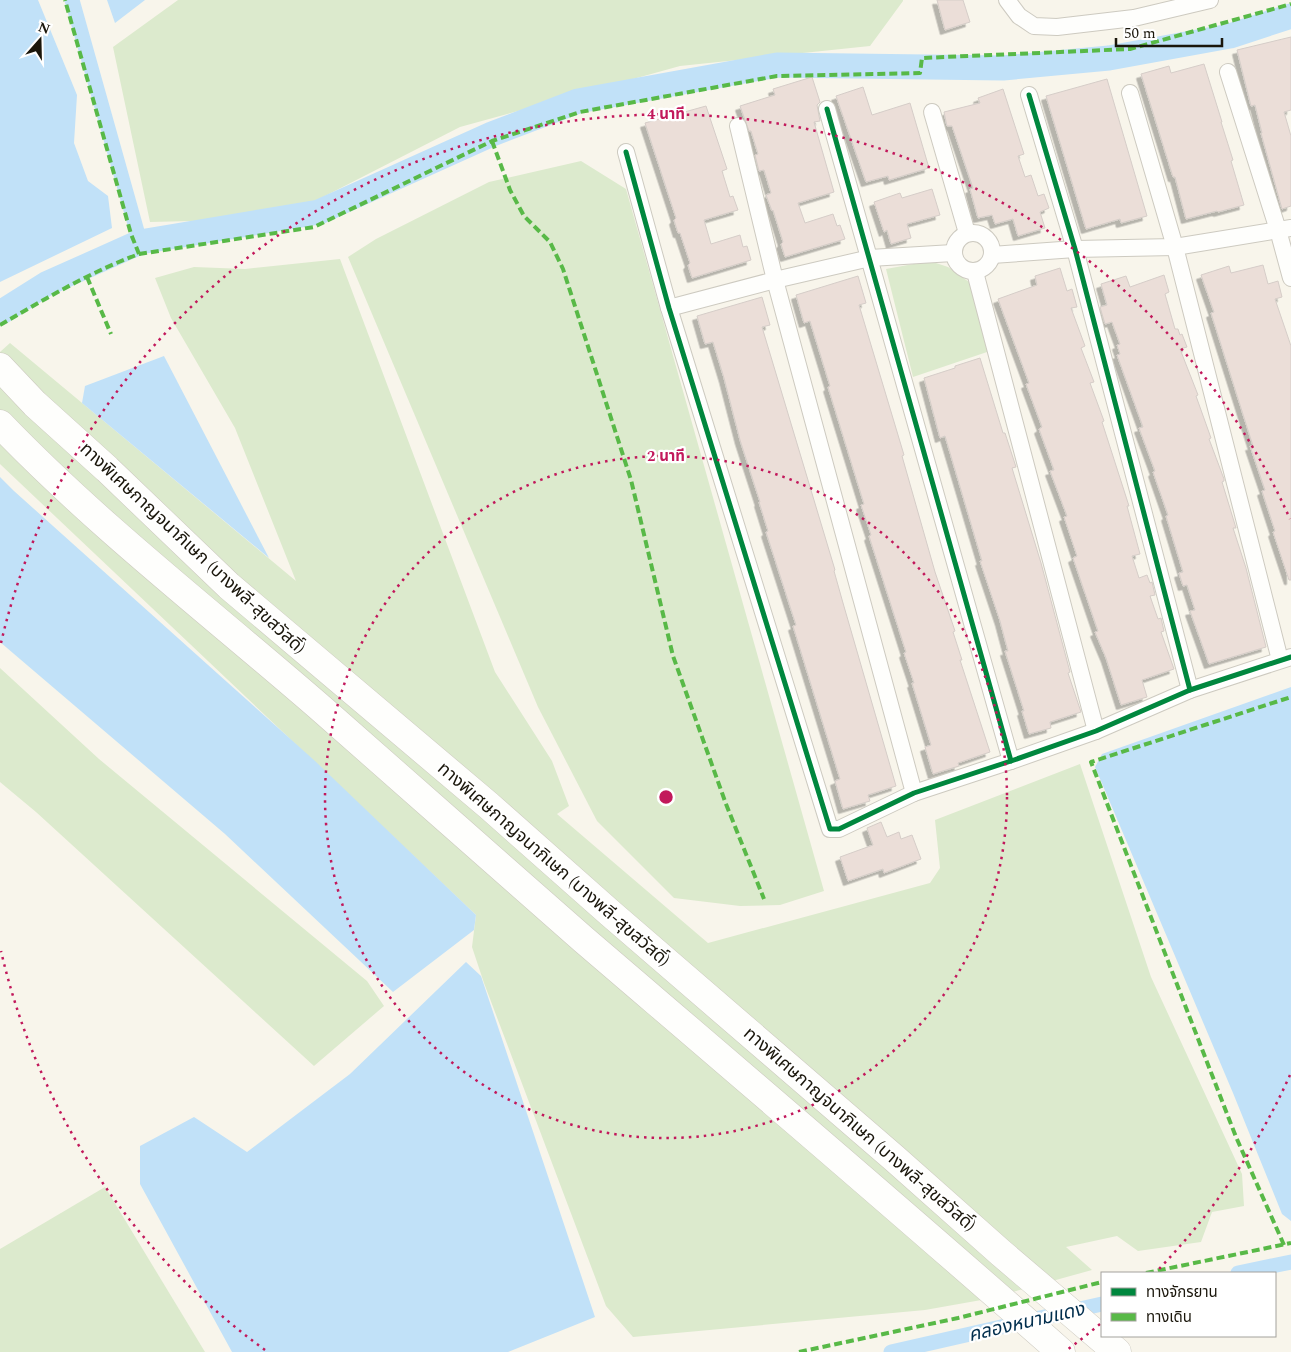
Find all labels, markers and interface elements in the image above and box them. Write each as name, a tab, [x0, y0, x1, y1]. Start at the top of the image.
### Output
north arrow	[15, 15, 65, 65]
scale bar	[1116, 15, 1222, 47]
text: N	[35, 16, 53, 40]
text: 50 m	[1124, 22, 1156, 45]
text: 4 นาที	[647, 103, 685, 126]
street label: ทางพิเศษกาญจนาภิเษก (บางพลี-สุขสวัสดิ์)	[74, 436, 312, 661]
text: 2 นาที	[647, 445, 685, 468]
street label: ทางพิเศษกาญจนาภิเษก (บางพลี-สุขสวัสดิ์)	[431, 756, 676, 973]
centre of rings	[657, 788, 675, 806]
street label: ทางพิเศษกาญจนาภิเษก (บางพลี-สุขสวัสดิ์)	[737, 1021, 982, 1238]
legend	[1101, 1272, 1276, 1337]
text: ทางจักรยาน	[1146, 1281, 1218, 1304]
water label: คลองหนามแดง	[965, 1295, 1088, 1350]
text: ทางเดิน	[1146, 1306, 1192, 1329]

